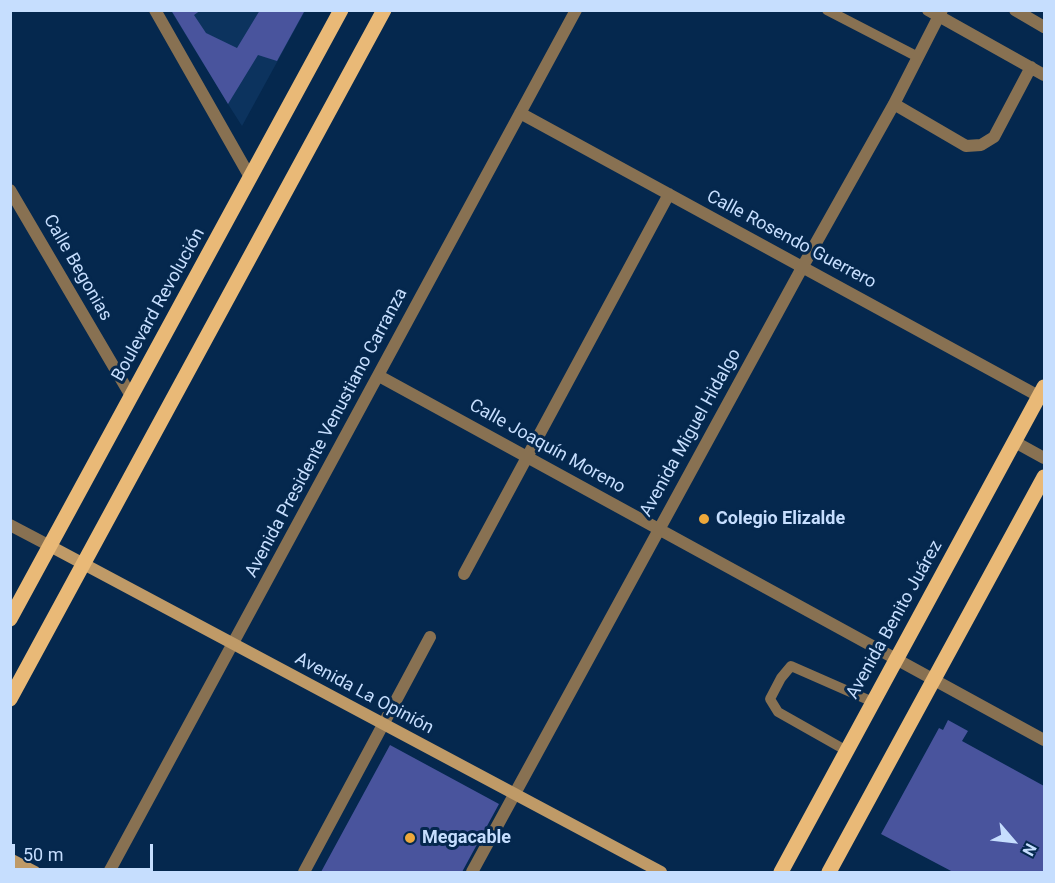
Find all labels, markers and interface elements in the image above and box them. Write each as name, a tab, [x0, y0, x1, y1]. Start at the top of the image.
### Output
street label: Calle Rosendo Guerrero	[703, 186, 879, 294]
street label: Calle Begonias	[38, 211, 116, 325]
street label: Boulevard Revolución	[108, 225, 210, 385]
street label: Avenida Presidente Venustiano Carranza	[241, 285, 413, 581]
street label: Avenida Miguel Hidalgo	[636, 345, 746, 521]
street label: Calle Joaquín Moreno	[465, 395, 629, 499]
place label: Colegio Elizalde	[716, 508, 845, 530]
marker: Colegio Elizalde	[697, 512, 711, 526]
street label: Avenida Benito Juárez	[842, 537, 948, 703]
street label: Avenida La Opinión	[291, 648, 437, 740]
north arrow	[983, 811, 1043, 871]
place label: Megacable	[422, 827, 511, 849]
marker: Megacable	[403, 831, 417, 845]
scale bar	[15, 832, 156, 870]
text: N	[1018, 840, 1040, 859]
text: 50 m	[23, 844, 63, 865]

